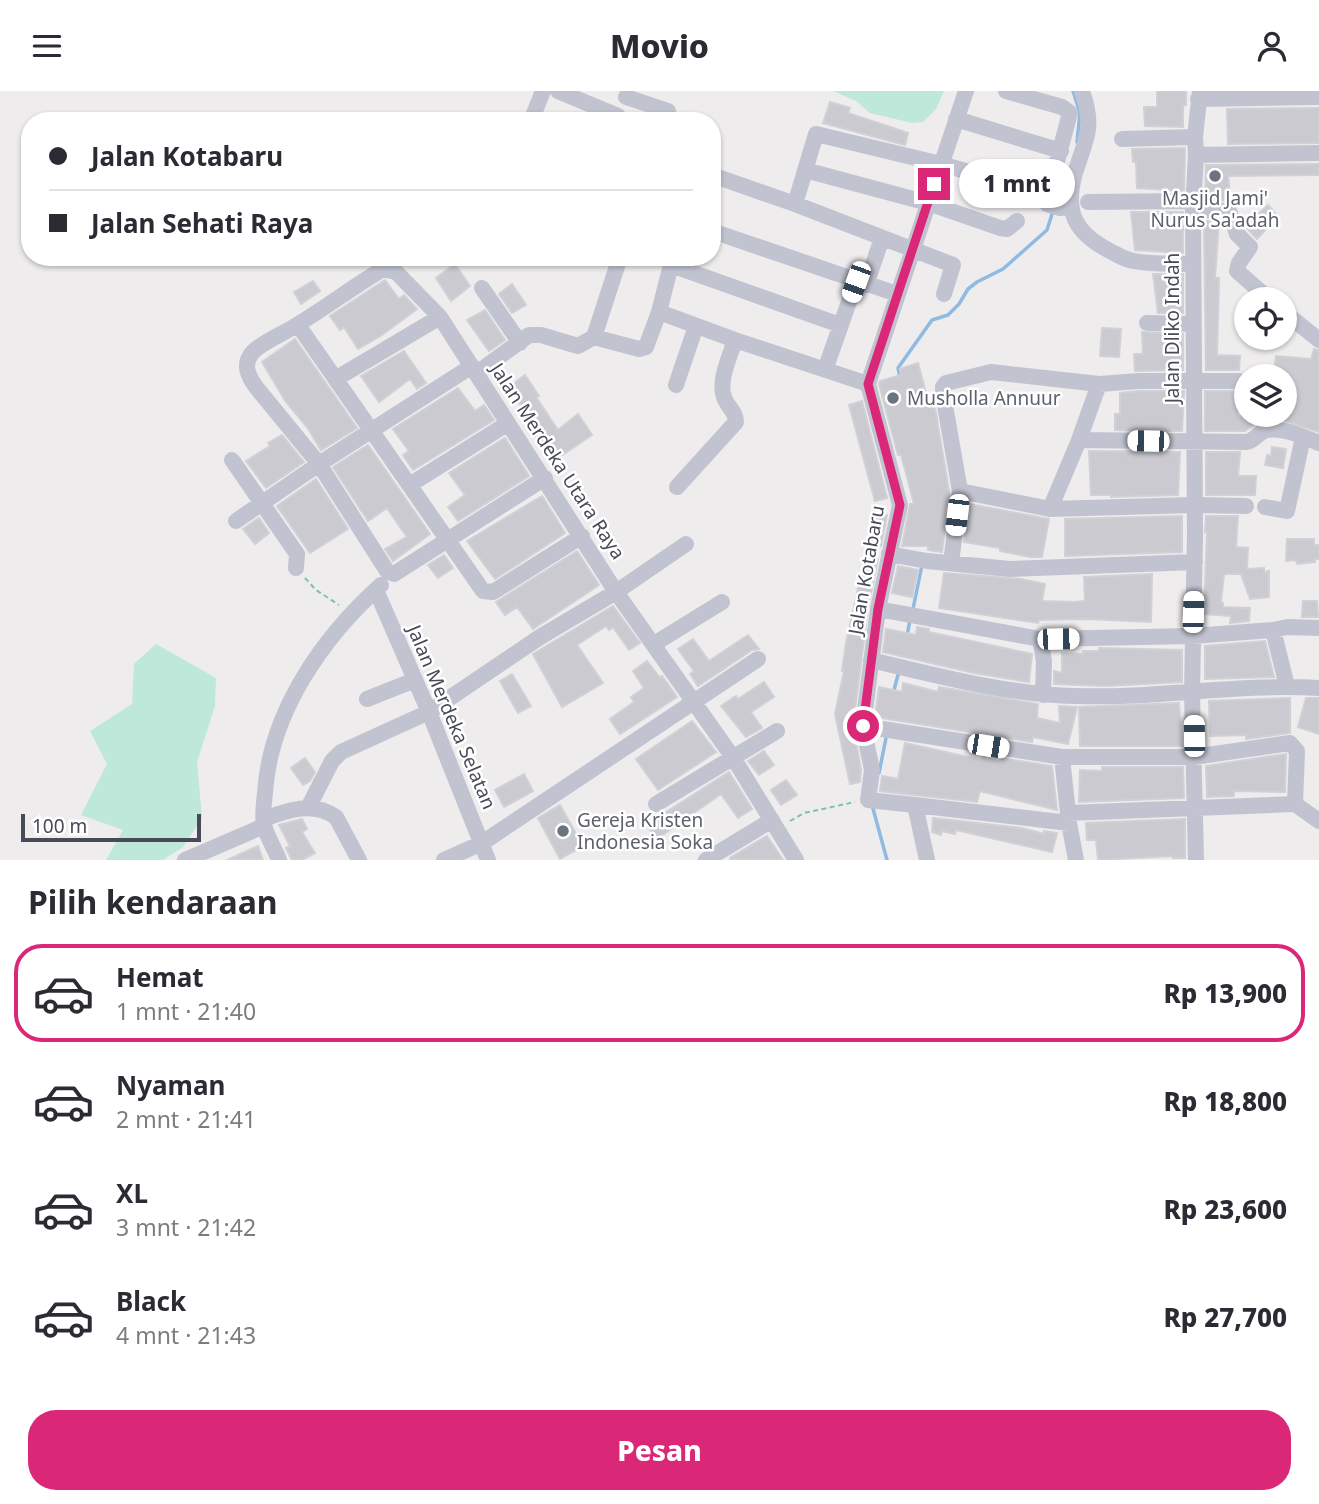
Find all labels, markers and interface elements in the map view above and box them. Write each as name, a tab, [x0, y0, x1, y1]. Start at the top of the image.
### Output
text: Movio	[610, 24, 709, 67]
icon: menu	[28, 27, 66, 65]
icon: person	[1253, 27, 1291, 65]
text: Jalan Kotabaru	[91, 138, 283, 174]
callout: 1 mnt	[958, 159, 1074, 209]
text: 1 mnt	[983, 167, 1051, 199]
route end	[918, 168, 950, 200]
marker: Masjid Jami' Nurus Sa'adah	[1207, 168, 1223, 184]
place label: Masjid Jami' Nurus Sa'adah	[1151, 185, 1279, 233]
text: Jalan Sehati Raya	[91, 205, 313, 241]
street label: Jalan Dliko Indah	[1159, 253, 1185, 405]
car	[839, 259, 874, 305]
map controls	[1234, 287, 1297, 427]
button: locate	[1234, 287, 1297, 350]
street label: Jalan Merdeka Utara Raya	[484, 356, 631, 564]
button: layers	[1234, 364, 1297, 427]
place label: Musholla Annuur	[907, 385, 1061, 411]
marker: Musholla Annuur	[885, 390, 901, 406]
car	[1127, 430, 1170, 452]
car	[945, 493, 970, 537]
street label: Jalan Kotabaru	[841, 503, 890, 639]
car	[1182, 591, 1205, 633]
street label: Jalan Merdeka Selatan	[401, 619, 503, 813]
car	[1037, 628, 1080, 650]
route start	[847, 710, 879, 742]
car	[1184, 715, 1205, 757]
car	[966, 732, 1011, 760]
place label: Gereja Kristen Indonesia Soka	[577, 807, 713, 855]
scale bar	[21, 811, 201, 843]
text: 100 m	[32, 813, 87, 839]
marker: Gereja Kristen Indonesia Soka	[555, 823, 571, 839]
text: Pilih kendaraan	[28, 880, 278, 923]
text: Hemat	[116, 959, 204, 995]
icon: car	[32, 962, 95, 1025]
text: Rp 13,900	[1164, 975, 1287, 1011]
text: 1 mnt · 21:40	[116, 995, 256, 1027]
text: Nyaman	[116, 1067, 225, 1103]
icon: car	[32, 1070, 95, 1133]
text: Rp 18,800	[1164, 1083, 1287, 1119]
text: 2 mnt · 21:41	[116, 1103, 256, 1135]
text: XL	[116, 1175, 148, 1211]
icon: car	[32, 1178, 95, 1241]
text: Rp 23,600	[1164, 1191, 1287, 1227]
text: 3 mnt · 21:42	[116, 1211, 256, 1243]
text: Black	[116, 1283, 186, 1319]
icon: car	[32, 1286, 95, 1349]
text: Rp 27,700	[1164, 1299, 1287, 1335]
text: 4 mnt · 21:43	[116, 1319, 256, 1351]
button: Pesan	[28, 1410, 1291, 1490]

